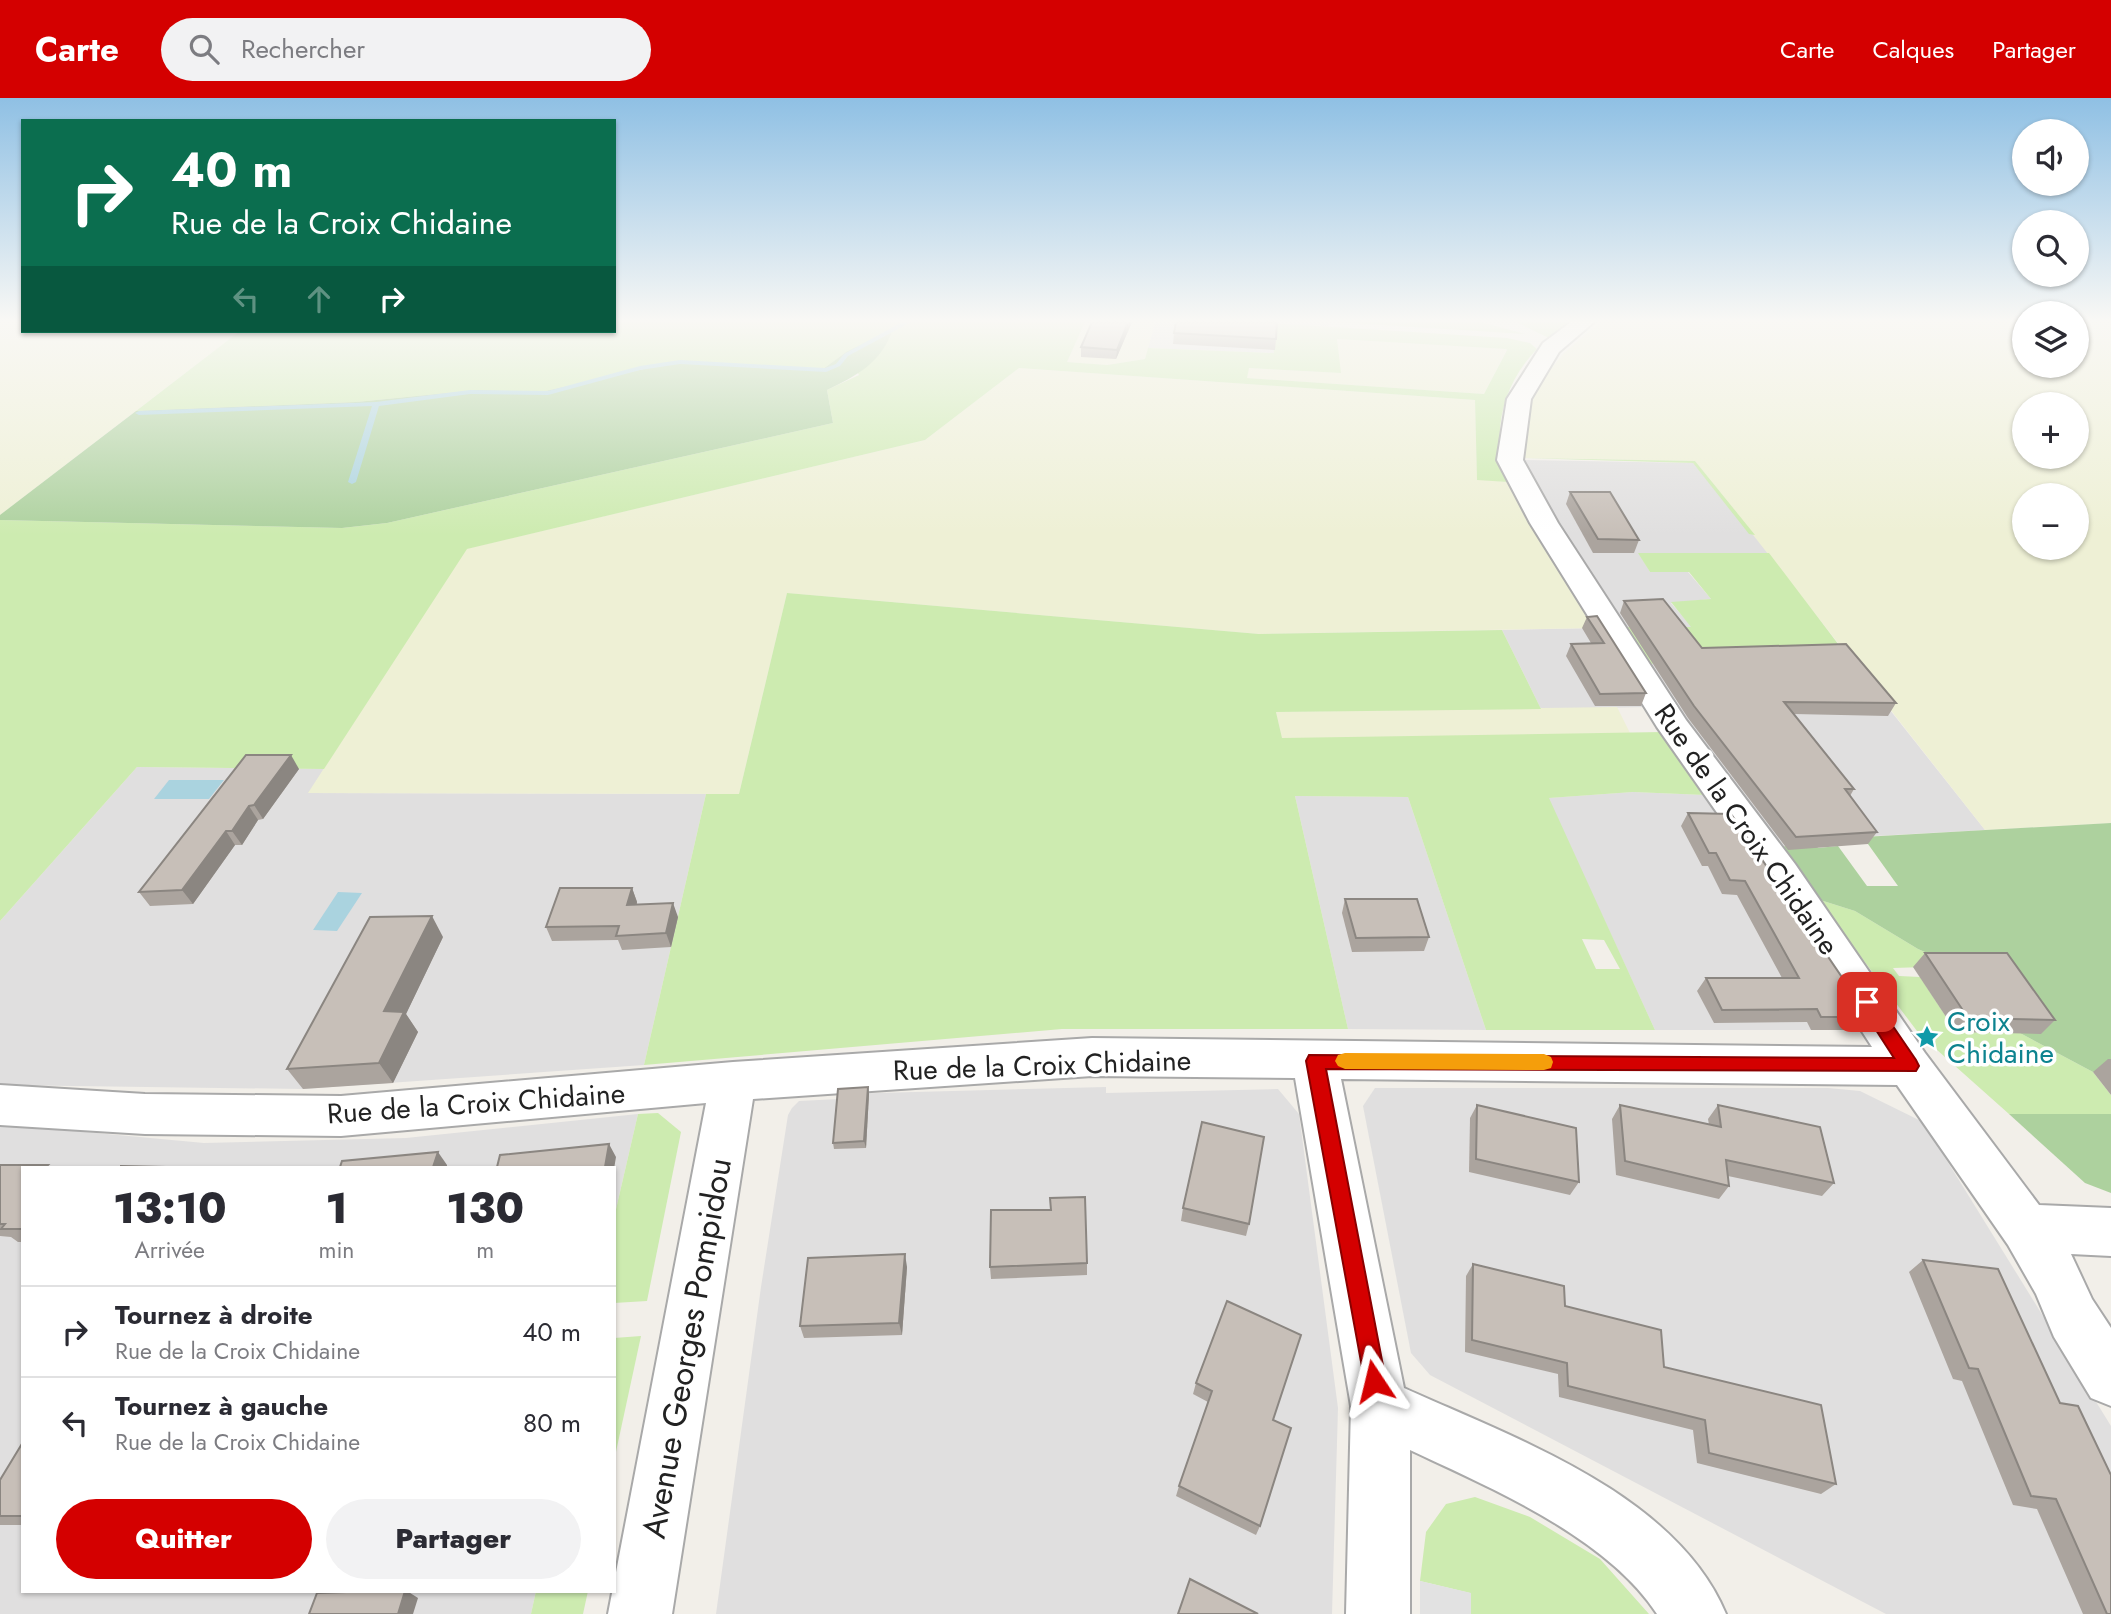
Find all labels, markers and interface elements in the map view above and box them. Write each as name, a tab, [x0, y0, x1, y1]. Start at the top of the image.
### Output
search box	[161, 18, 651, 81]
text: Carte	[35, 26, 119, 73]
icon: search	[185, 30, 223, 68]
text: Rechercher	[241, 30, 365, 68]
text: Carte	[1780, 32, 1834, 67]
text: Calques	[1872, 32, 1954, 67]
text: Partager	[1992, 32, 2076, 67]
map controls	[2012, 119, 2089, 560]
button: sound	[2012, 119, 2089, 196]
text: 40 m	[171, 135, 293, 205]
icon: right	[56, 147, 147, 238]
text: Rue de la Croix Chidaine	[171, 200, 512, 246]
button: search	[2012, 210, 2089, 287]
icon: left	[227, 280, 265, 318]
icon: ahead	[300, 280, 338, 318]
icon: right	[373, 280, 411, 318]
button: layers	[2012, 301, 2089, 378]
button: +	[2012, 392, 2089, 469]
button: −	[2012, 483, 2089, 560]
street label: Rue de la Croix Chidaine	[1644, 695, 1849, 963]
pin	[1837, 972, 1897, 1032]
icon: arrive	[1848, 983, 1886, 1021]
place label: Croix Chidaine	[1947, 1001, 2054, 1074]
place icon: Croix Chidaine	[1913, 1023, 1941, 1051]
street label: Rue de la Croix Chidaine	[892, 1040, 1192, 1091]
street label: Rue de la Croix Chidaine	[326, 1073, 626, 1134]
street label: Avenue Georges Pompidou	[630, 1154, 743, 1542]
text: 13:10	[113, 1178, 227, 1239]
text: 1	[325, 1178, 348, 1239]
text: 130	[446, 1178, 524, 1239]
text: Arrivée	[135, 1233, 205, 1267]
text: min	[318, 1233, 354, 1267]
text: m	[476, 1233, 494, 1267]
text: Tournez à droite	[115, 1296, 313, 1334]
icon: right	[56, 1313, 94, 1351]
text: 40 m	[522, 1313, 581, 1351]
text: Rue de la Croix Chidaine	[115, 1334, 360, 1368]
position arrow	[1337, 1344, 1411, 1418]
text: Tournez à gauche	[115, 1387, 328, 1425]
icon: left	[56, 1404, 94, 1442]
text: 80 m	[523, 1404, 581, 1442]
text: Rue de la Croix Chidaine	[115, 1425, 360, 1459]
button: Quitter	[56, 1499, 312, 1579]
button: Partager	[326, 1499, 581, 1579]

